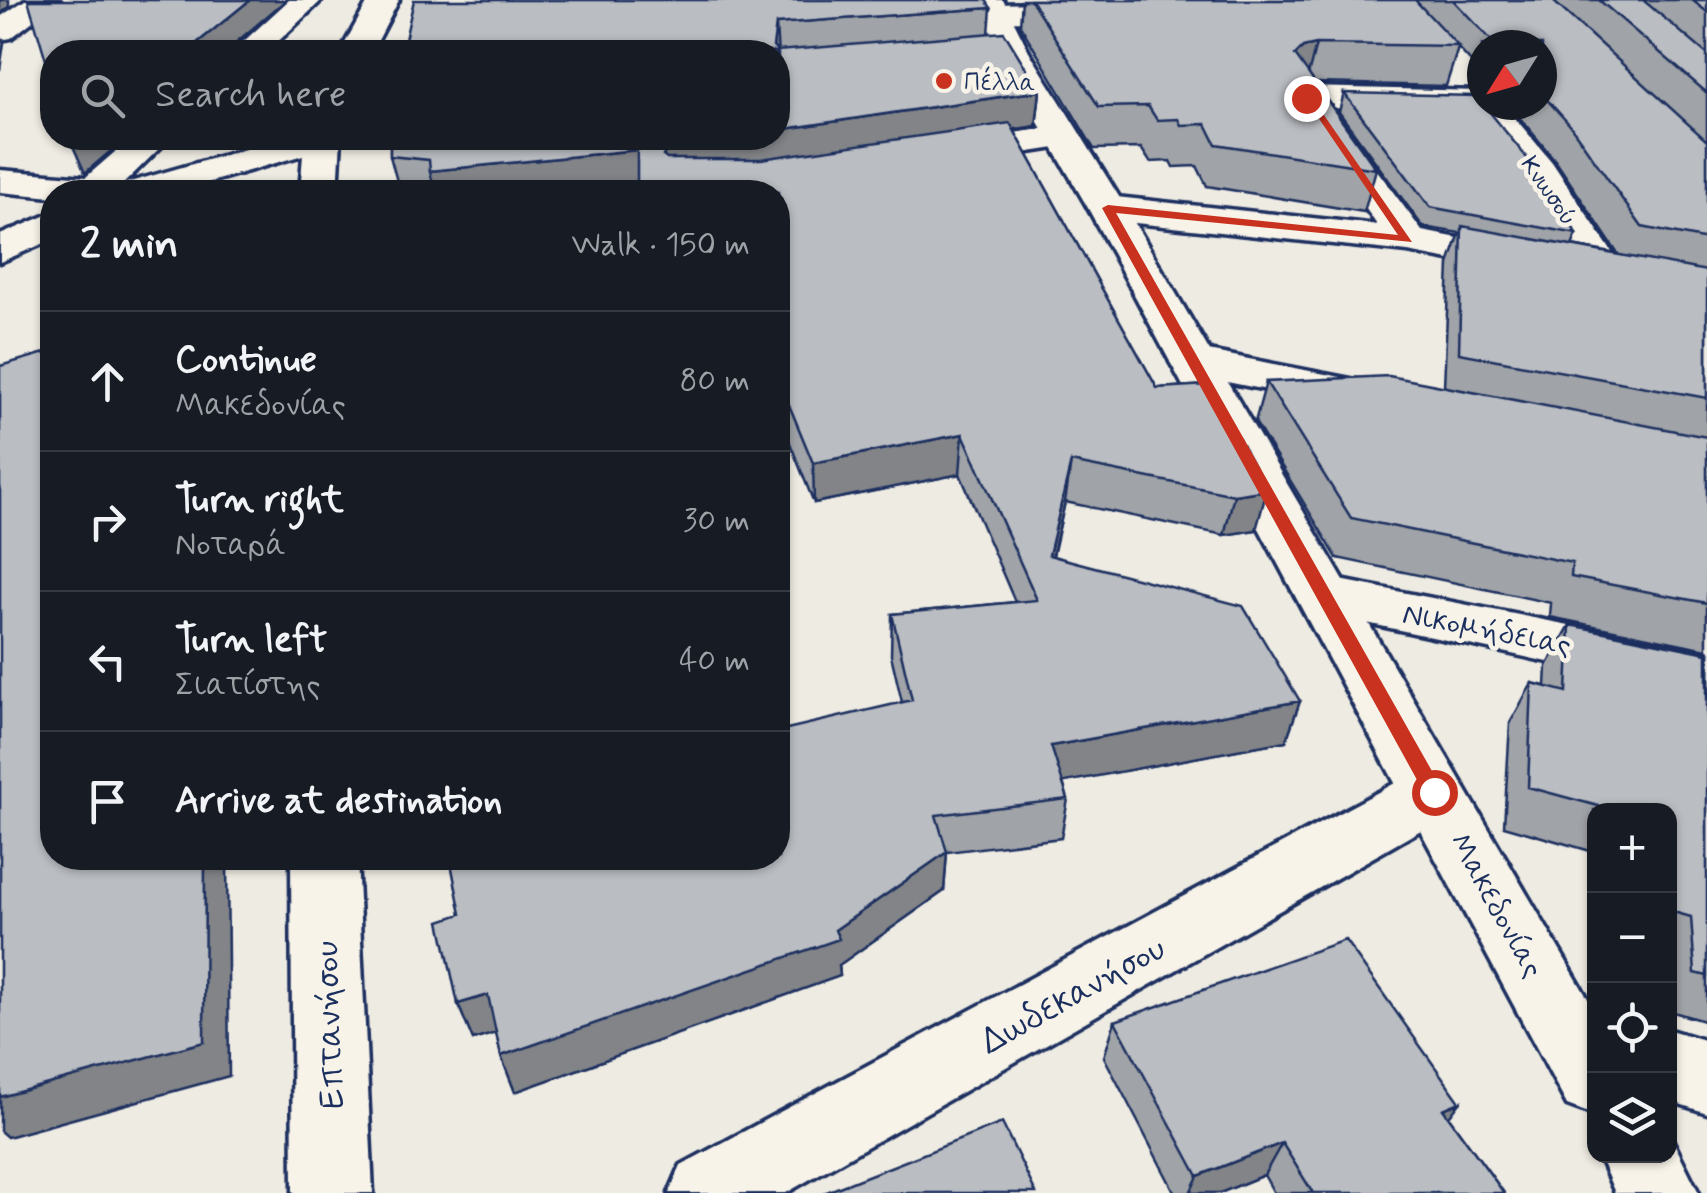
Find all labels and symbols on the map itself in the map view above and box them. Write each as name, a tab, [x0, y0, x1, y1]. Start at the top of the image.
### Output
north arrow	[1467, 30, 1557, 120]
place label: Πέλλα	[964, 66, 1036, 100]
marker: Πέλλα	[933, 70, 955, 92]
route end	[1284, 76, 1330, 122]
street label: Κνωσού	[1512, 150, 1584, 233]
street label: Νικομήδειας	[1399, 595, 1574, 666]
route start	[1412, 770, 1458, 816]
street label: Μακεδονίας	[1440, 826, 1552, 985]
street label: Δωδεκανήσου	[972, 926, 1174, 1066]
street label: Επτανήσου	[304, 940, 356, 1110]

